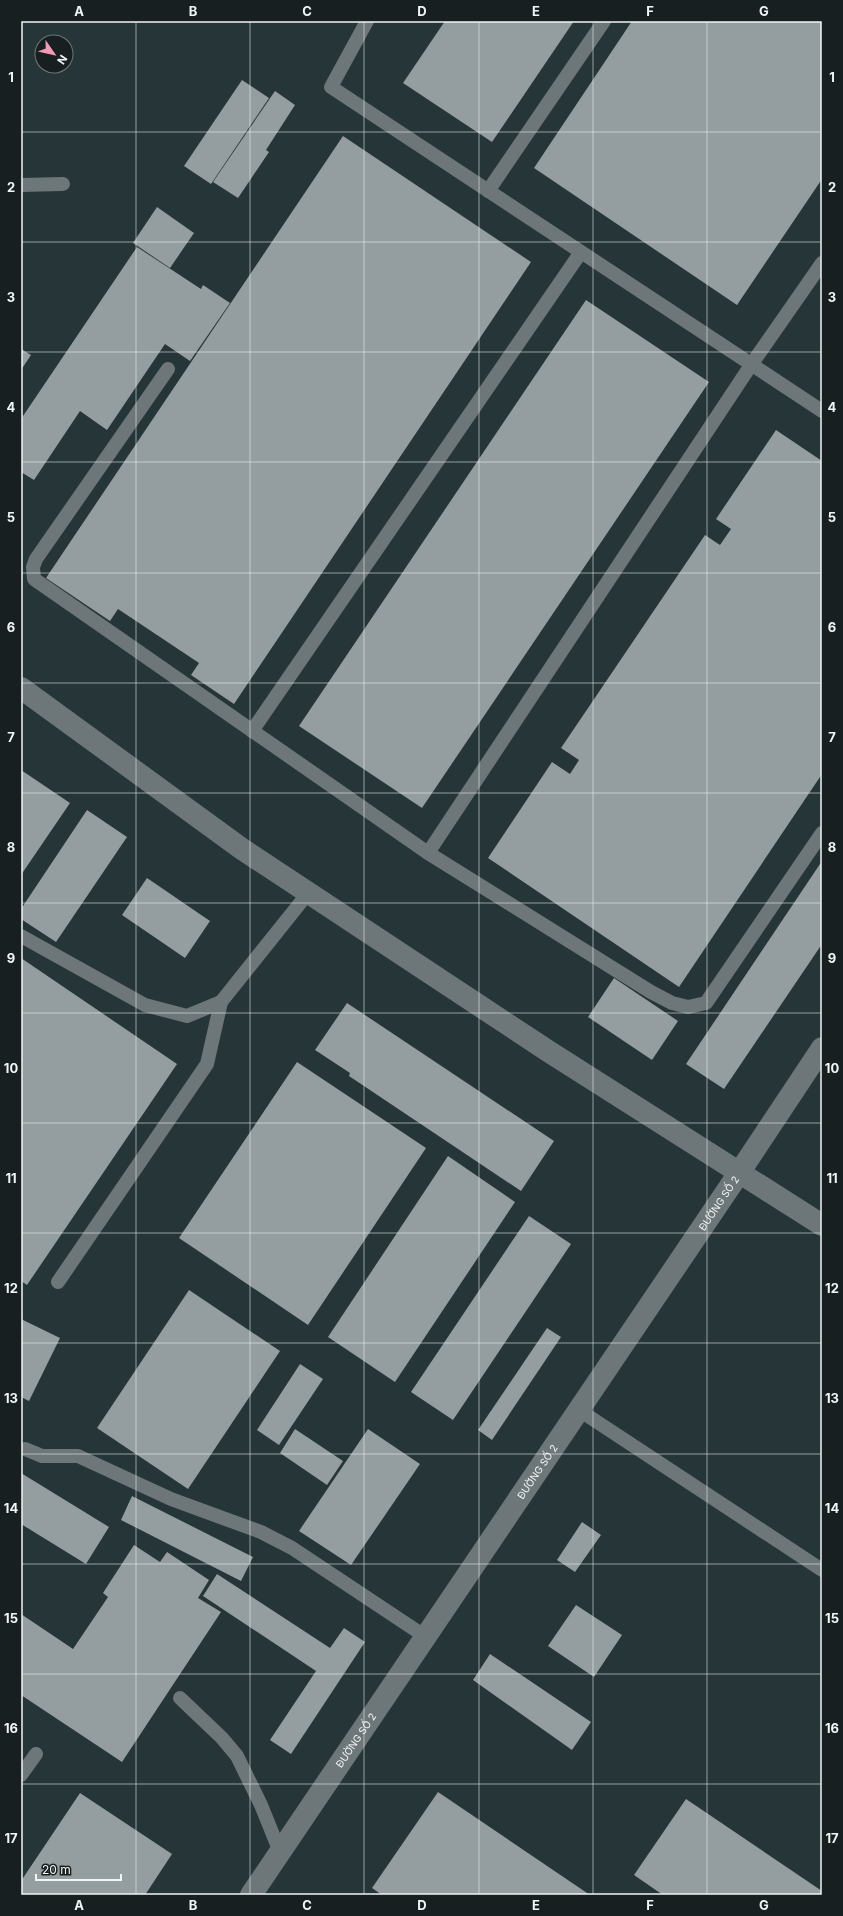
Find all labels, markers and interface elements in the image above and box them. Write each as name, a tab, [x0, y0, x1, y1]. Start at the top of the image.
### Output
text: A	[74, 3, 84, 19]
text: B	[189, 3, 198, 19]
text: C	[302, 3, 312, 19]
text: D	[417, 3, 427, 19]
text: E	[532, 3, 540, 19]
text: F	[646, 3, 654, 19]
text: G	[759, 3, 769, 19]
north arrow	[34, 34, 74, 74]
text: N	[54, 52, 70, 67]
text: 1	[8, 69, 14, 85]
text: 1	[829, 69, 835, 85]
text: 2	[7, 179, 15, 195]
text: 2	[828, 179, 836, 195]
text: 3	[7, 289, 15, 305]
text: 3	[828, 289, 836, 305]
text: 4	[7, 399, 16, 415]
text: 4	[828, 399, 837, 415]
text: 5	[7, 509, 15, 525]
text: 5	[828, 509, 836, 525]
text: 6	[7, 619, 15, 635]
text: 6	[828, 619, 836, 635]
text: 7	[7, 729, 15, 745]
text: 7	[828, 729, 836, 745]
text: 8	[7, 839, 15, 855]
text: 8	[828, 839, 836, 855]
text: 9	[7, 950, 15, 966]
text: 9	[828, 950, 836, 966]
text: 10	[4, 1060, 18, 1076]
text: 10	[825, 1060, 839, 1076]
text: 11	[5, 1170, 17, 1186]
text: 11	[826, 1170, 838, 1186]
street label: ĐƯỜNG SỐ 2	[696, 1174, 741, 1233]
text: 12	[4, 1280, 18, 1296]
text: 12	[825, 1280, 839, 1296]
text: 13	[4, 1390, 18, 1406]
text: 13	[825, 1390, 839, 1406]
street label: ĐƯỜNG SỐ 2	[515, 1442, 560, 1501]
text: 14	[4, 1500, 18, 1516]
text: 14	[825, 1500, 839, 1516]
text: 15	[4, 1610, 18, 1626]
text: 15	[825, 1610, 839, 1626]
street label: ĐƯỜNG SỐ 2	[333, 1711, 378, 1770]
text: 16	[4, 1720, 18, 1736]
text: 16	[825, 1720, 839, 1736]
text: 17	[4, 1830, 18, 1846]
text: 17	[825, 1830, 839, 1846]
scale bar	[36, 1856, 121, 1882]
text: 20 m	[42, 1862, 71, 1877]
text: A	[74, 1897, 84, 1913]
text: B	[189, 1897, 198, 1913]
text: C	[302, 1897, 312, 1913]
text: D	[417, 1897, 427, 1913]
text: E	[532, 1897, 540, 1913]
text: F	[646, 1897, 654, 1913]
text: G	[759, 1897, 769, 1913]

